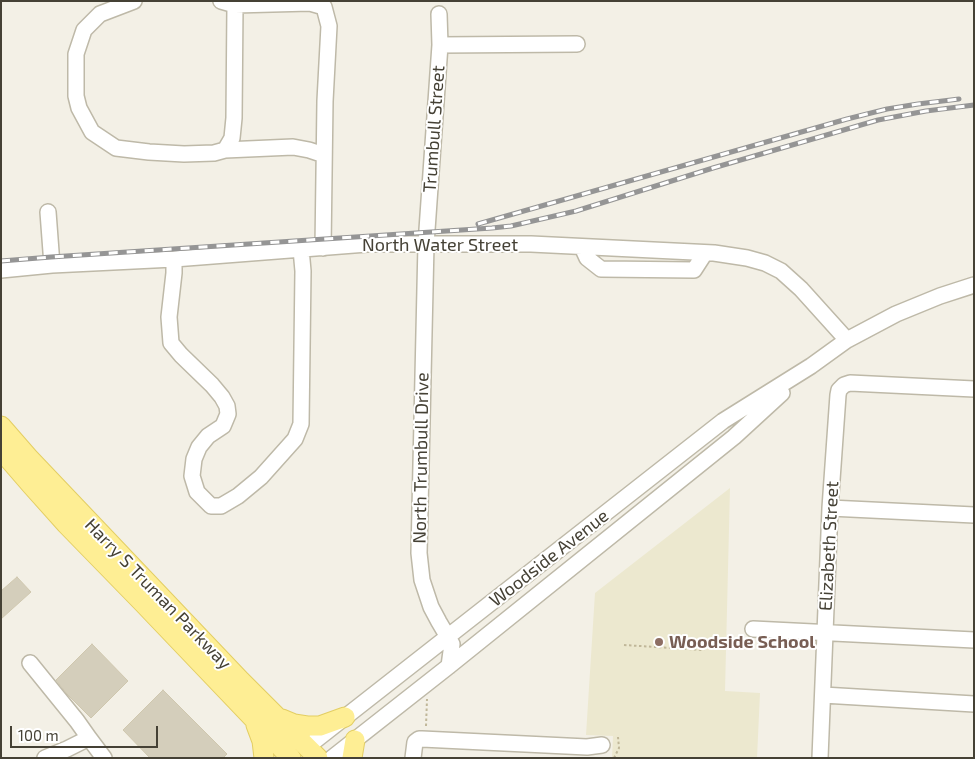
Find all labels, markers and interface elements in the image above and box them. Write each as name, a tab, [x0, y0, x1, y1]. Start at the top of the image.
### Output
street label: Trumbull Street	[419, 65, 449, 193]
street label: North Water Street	[362, 234, 518, 256]
street label: North Trumbull Drive	[409, 372, 433, 544]
street label: Elizabeth Street	[815, 480, 843, 612]
street label: Woodside Avenue	[485, 505, 613, 611]
street label: Harry S Truman Parkway	[80, 514, 236, 674]
place label: Woodside School	[669, 631, 815, 653]
marker: Woodside School	[653, 636, 665, 648]
scale bar	[12, 716, 160, 748]
text: 100 m	[18, 726, 59, 744]

